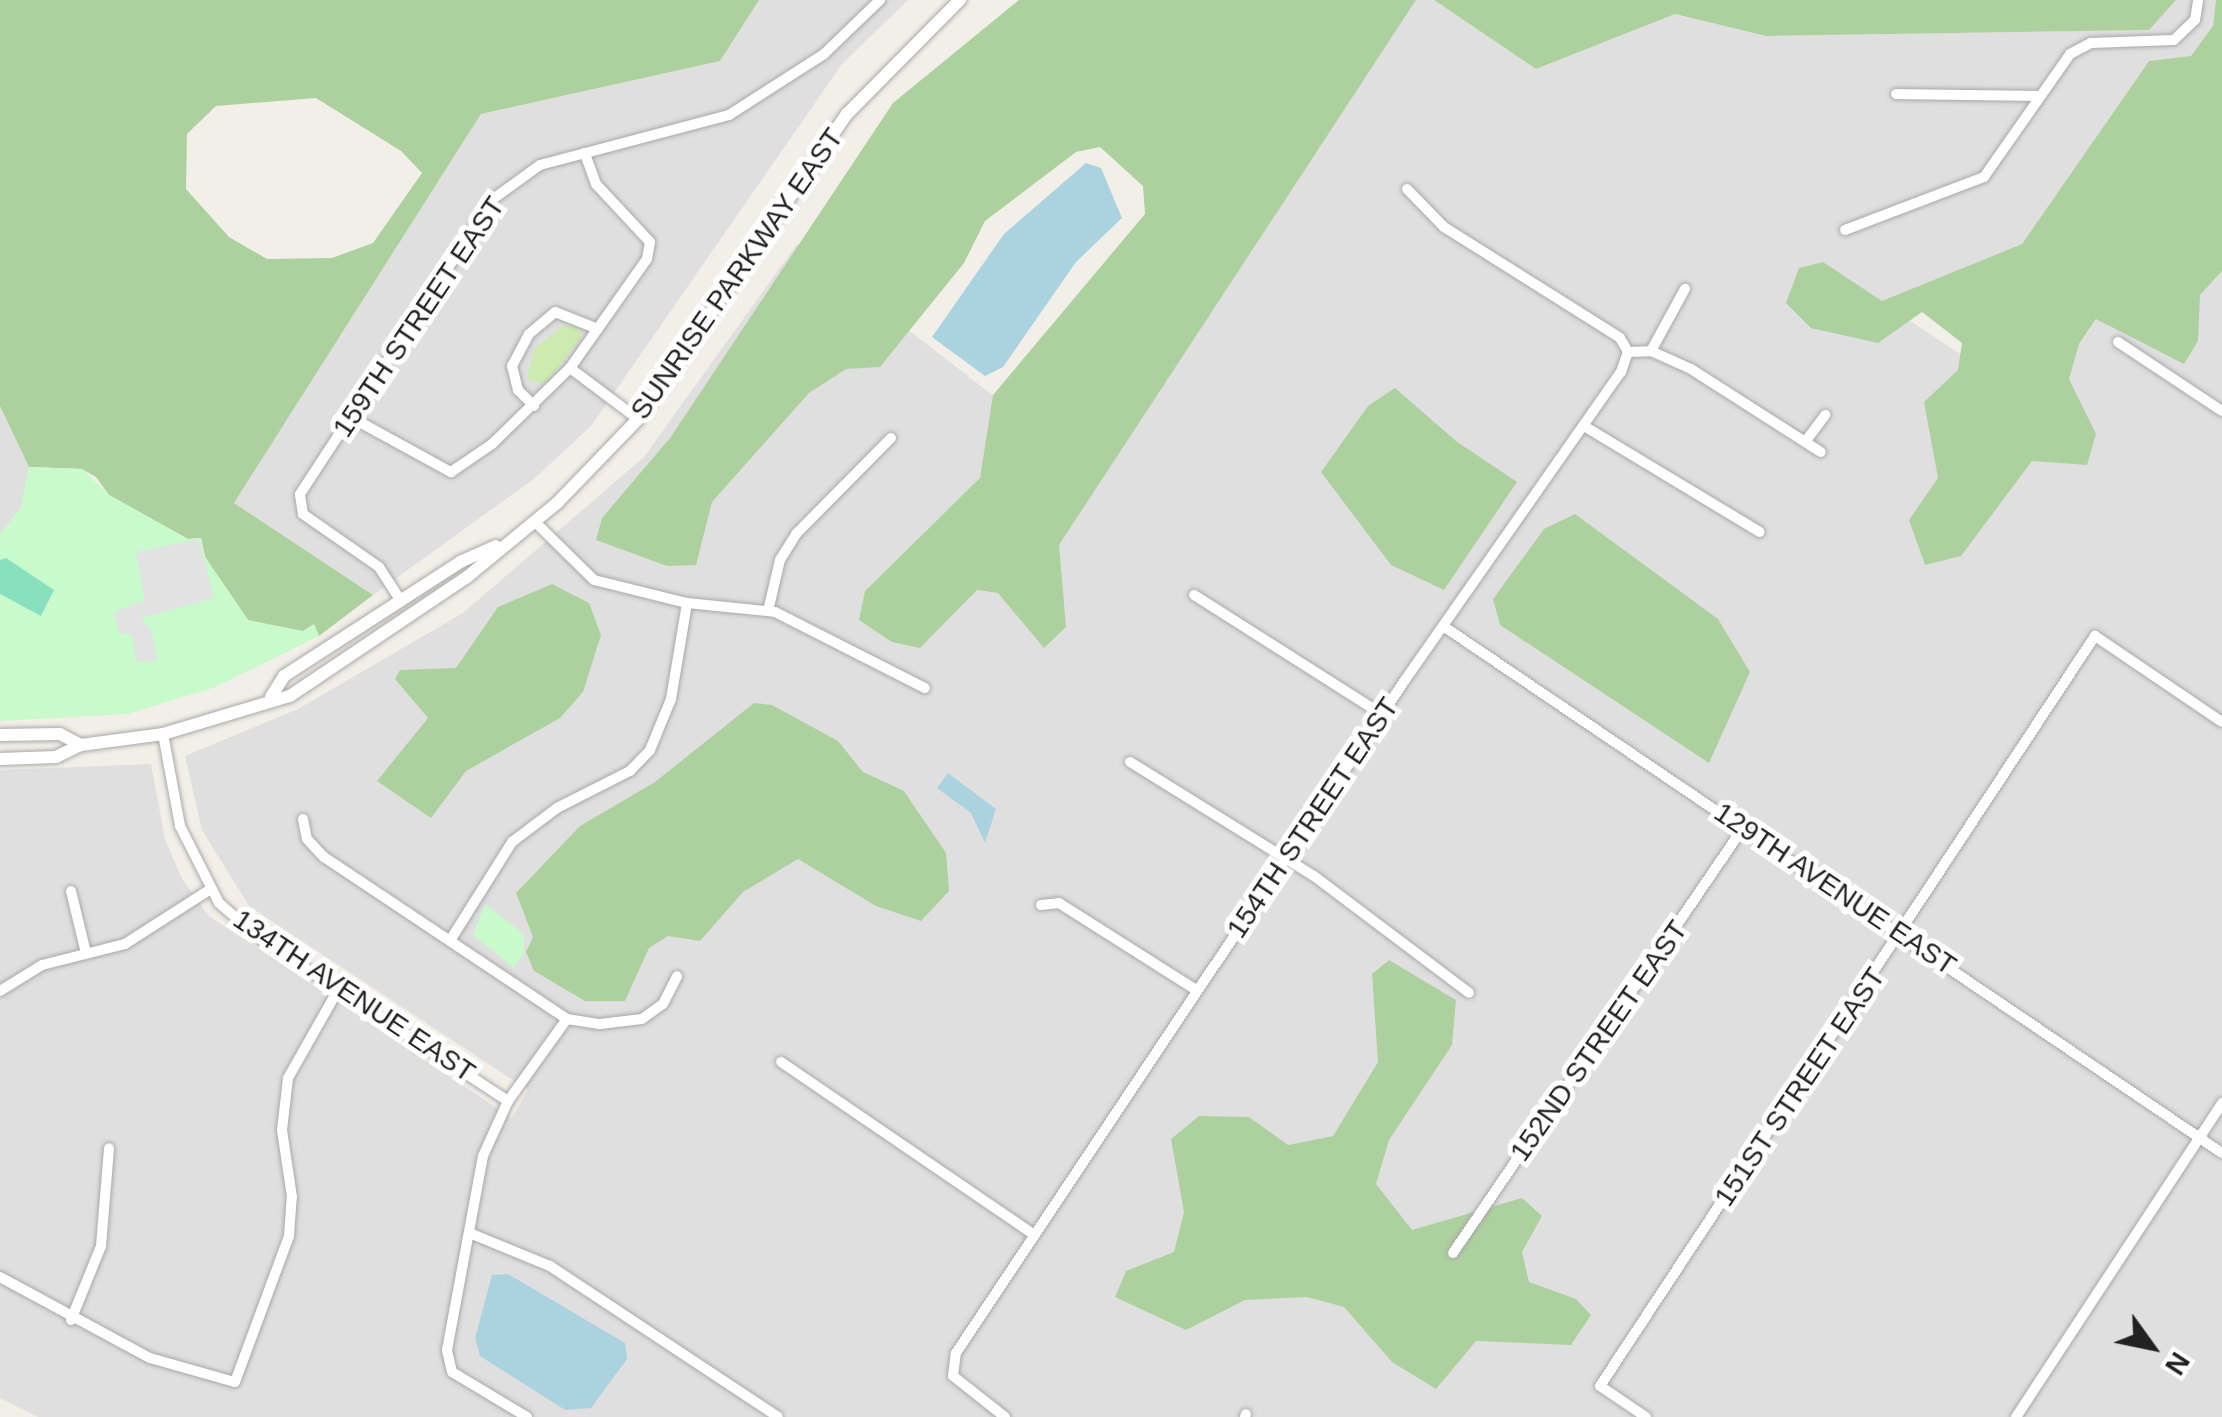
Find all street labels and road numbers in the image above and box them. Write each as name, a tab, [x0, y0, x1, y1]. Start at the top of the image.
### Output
street label: SUNRISE PARKWAY EAST	[623, 122, 851, 426]
street label: 159TH STREET EAST	[326, 190, 512, 444]
street label: 154TH STREET EAST	[1220, 691, 1406, 945]
street label: 129TH AVENUE EAST	[1707, 795, 1963, 983]
street label: 134TH AVENUE EAST	[226, 902, 482, 1090]
street label: 152ND STREET EAST	[1503, 914, 1695, 1168]
street label: 151ST STREET EAST	[1707, 961, 1893, 1213]

